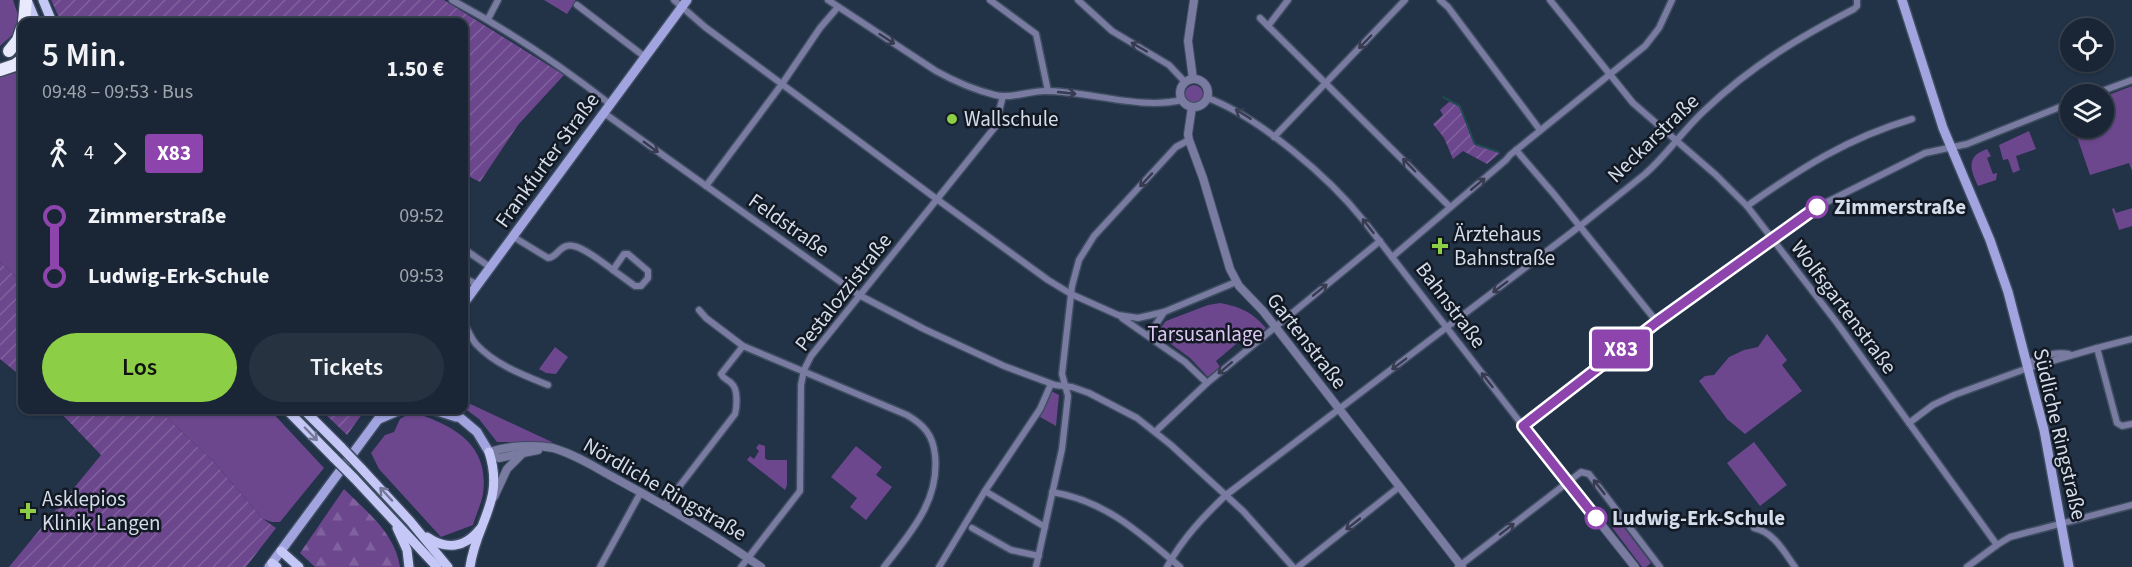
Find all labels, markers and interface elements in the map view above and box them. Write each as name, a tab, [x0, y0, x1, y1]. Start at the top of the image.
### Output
map controls	[2060, 18, 2114, 138]
button: locate	[2060, 18, 2114, 72]
text: 5 Min.	[42, 32, 126, 79]
one-way arrow	[879, 33, 895, 45]
one-way arrow	[1357, 35, 1372, 50]
one-way arrow	[1131, 41, 1148, 53]
text: 1.50 €	[387, 53, 444, 85]
text: 09:48 – 09:53 · Bus	[42, 78, 193, 106]
button: layers	[2060, 84, 2114, 138]
street label: Frankfurter Straße	[488, 86, 606, 234]
street label: Neckarstraße	[1601, 87, 1705, 189]
one-way arrow	[1057, 88, 1077, 99]
place label: Wallschule	[964, 104, 1058, 134]
one-way arrow	[1235, 108, 1252, 120]
marker: Wallschule	[945, 112, 959, 126]
icon: walk	[42, 137, 75, 170]
icon: forward	[103, 137, 136, 170]
text: X83	[157, 138, 191, 168]
text: 4	[84, 139, 94, 167]
one-way arrow	[643, 141, 659, 153]
one-way arrow	[1402, 158, 1416, 173]
one-way arrow	[1139, 172, 1153, 187]
one-way arrow	[1470, 177, 1485, 191]
street label: Feldstraße	[742, 186, 836, 264]
place label: Zimmerstraße	[1834, 192, 1966, 222]
marker: Zimmerstraße	[1806, 196, 1828, 218]
text: Zimmerstraße	[88, 200, 226, 232]
text: 09:52	[399, 202, 444, 230]
one-way arrow	[1362, 218, 1375, 234]
place label: Ärztehaus Bahnstraße	[1454, 219, 1555, 273]
street label: Pestalozzistraße	[787, 227, 899, 357]
street label: Wolfsgartenstraße	[1784, 234, 1904, 380]
marker: Ärztehaus Bahnstraße	[1431, 237, 1449, 255]
street label: Bahnstraße	[1409, 256, 1493, 354]
text: Ludwig-Erk-Schule	[88, 260, 269, 292]
text: 09:53	[399, 262, 444, 290]
one-way arrow	[1493, 281, 1509, 293]
one-way arrow	[1312, 283, 1328, 296]
street label: Gartenstraße	[1260, 286, 1354, 396]
park label: Tarsusanlage	[1147, 319, 1263, 349]
line badge: X83	[1586, 330, 1656, 368]
button: Los	[42, 333, 237, 402]
button: Tickets	[249, 333, 444, 402]
text: X83	[1604, 334, 1638, 364]
street label: Südliche Ringstraße	[2026, 345, 2094, 523]
one-way arrow	[1391, 357, 1407, 370]
one-way arrow	[1217, 362, 1233, 375]
one-way arrow	[1480, 373, 1493, 389]
one-way arrow	[303, 426, 318, 441]
street label: Nördliche Ringstraße	[578, 430, 752, 548]
one-way arrow	[1593, 479, 1606, 495]
place label: Asklepios Klinik Langen	[42, 484, 160, 538]
one-way arrow	[379, 487, 393, 502]
marker: Asklepios Klinik Langen	[19, 502, 37, 520]
place label: Ludwig-Erk-Schule	[1612, 503, 1785, 533]
marker: Ludwig-Erk-Schule	[1585, 507, 1607, 529]
one-way arrow	[1345, 517, 1361, 530]
one-way arrow	[1498, 523, 1514, 536]

